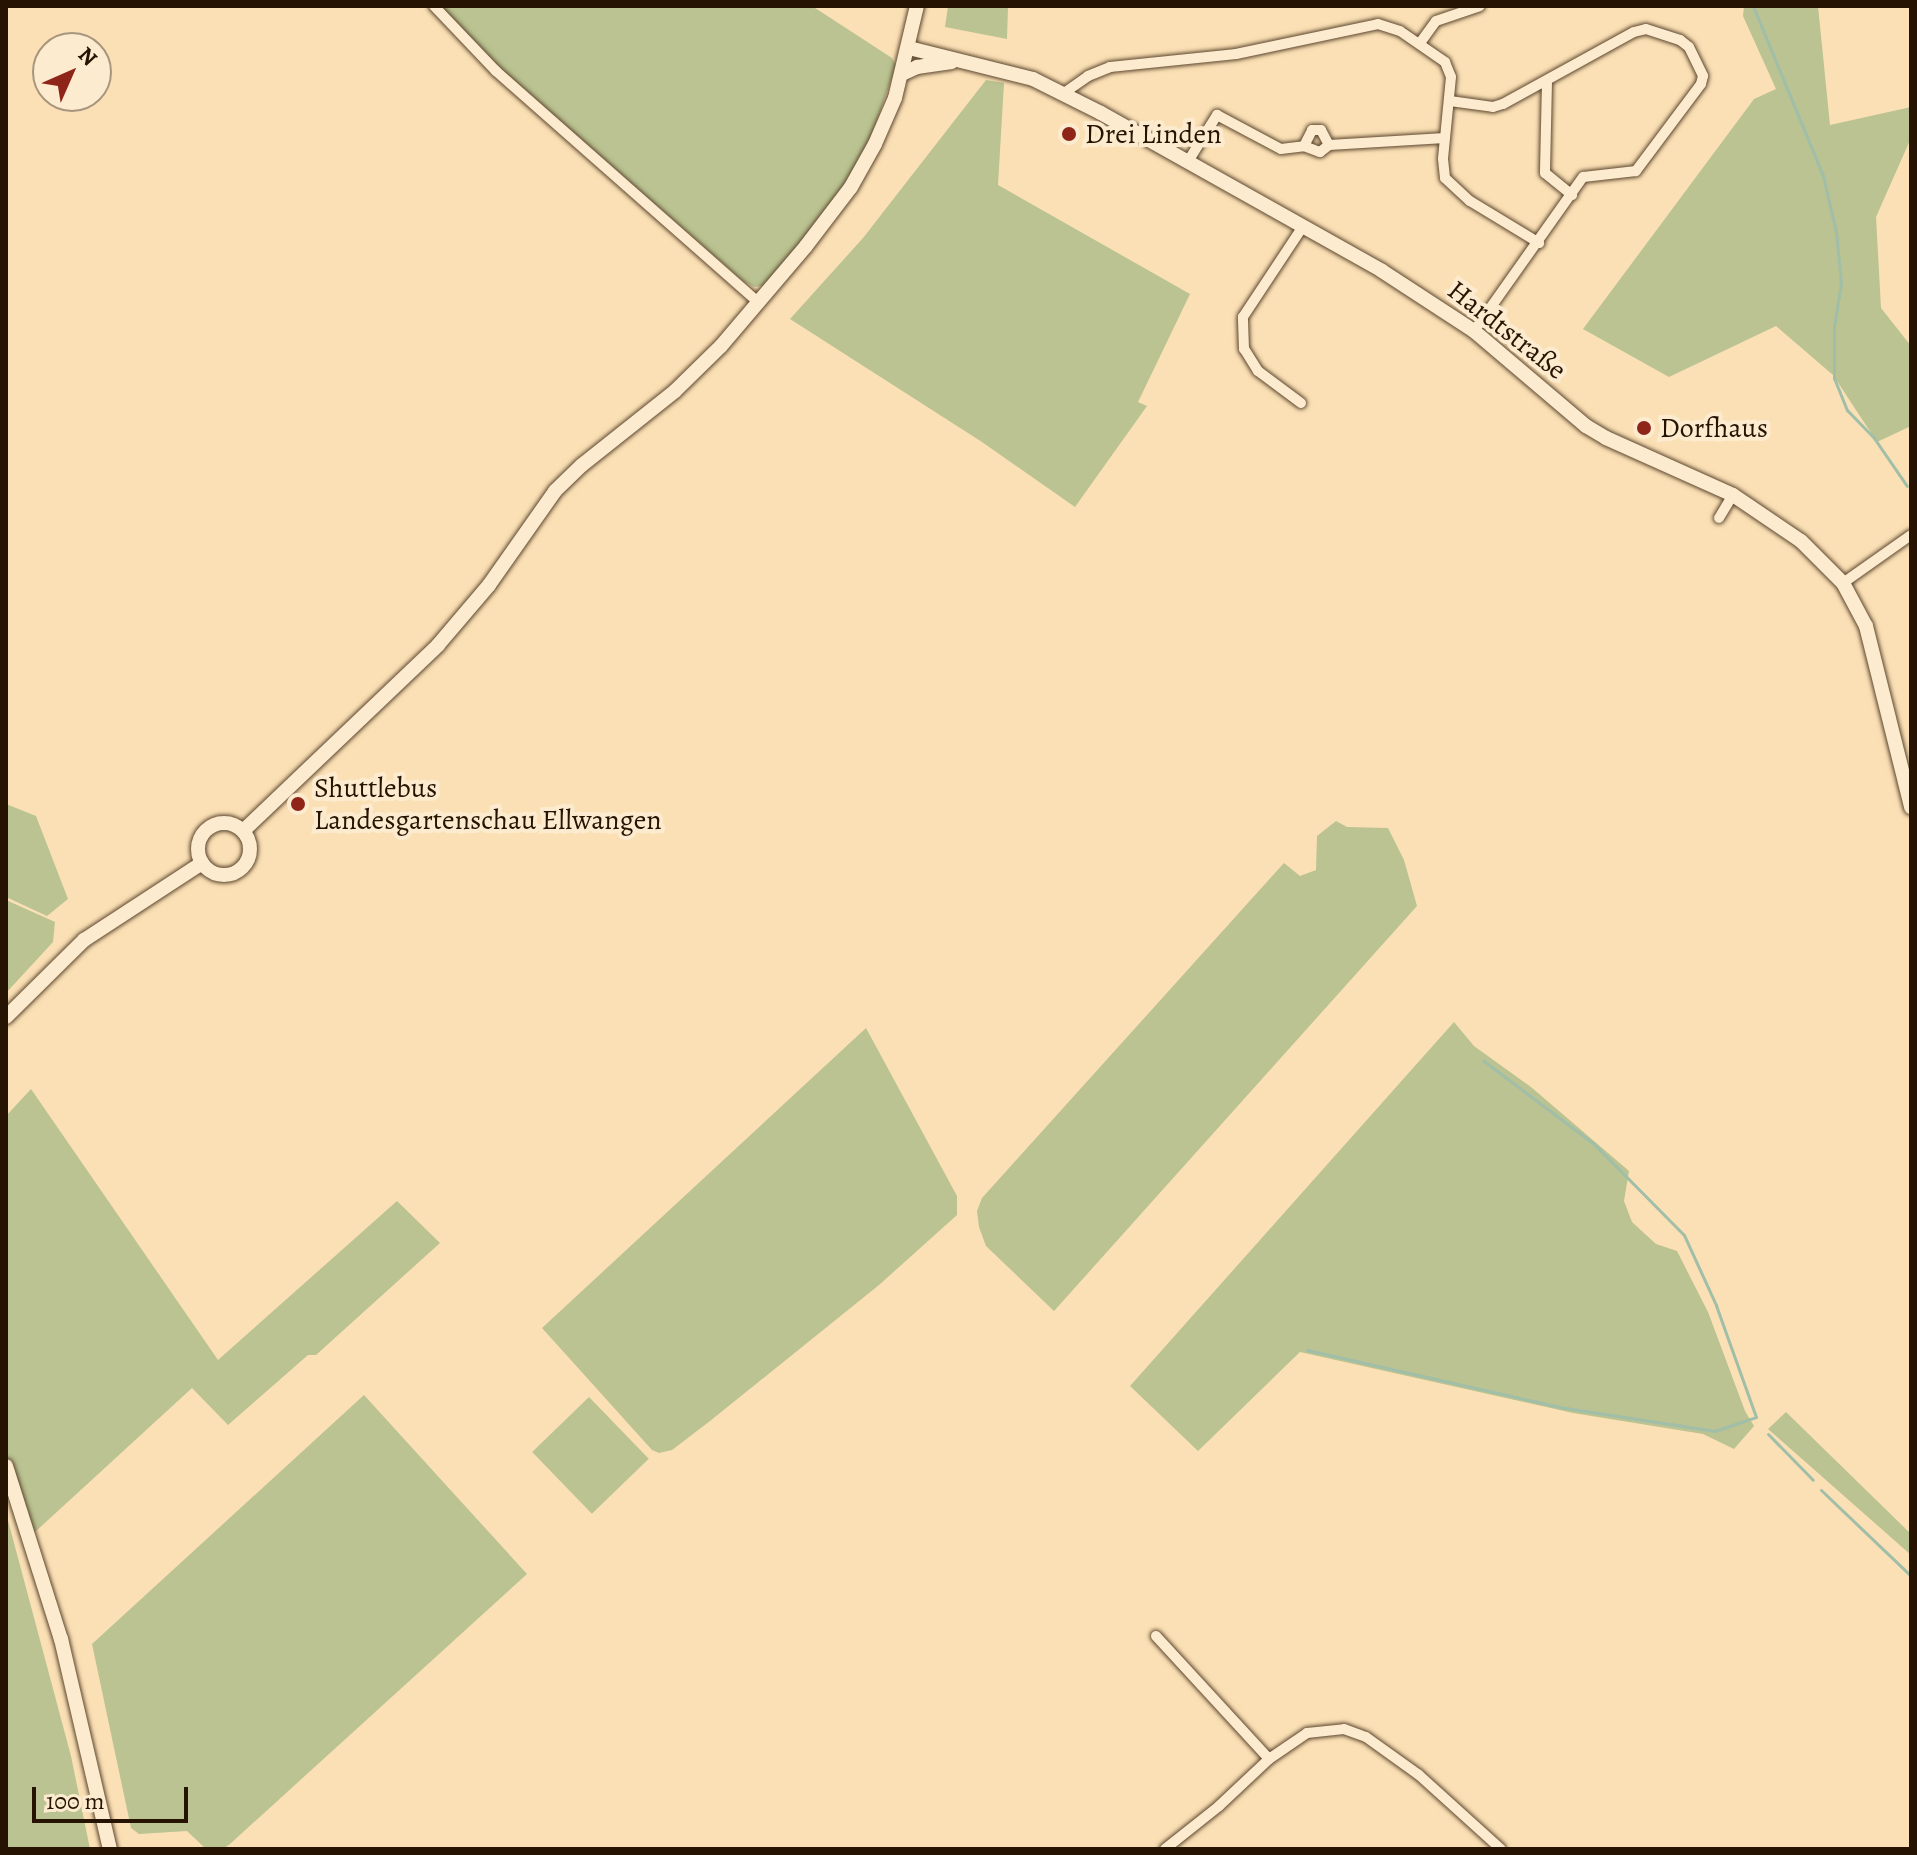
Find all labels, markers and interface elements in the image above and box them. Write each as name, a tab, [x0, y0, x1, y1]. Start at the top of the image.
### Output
north arrow	[32, 32, 112, 112]
text: N	[71, 40, 104, 73]
place label: Drei Linden	[1085, 117, 1221, 151]
marker: Drei Linden	[1060, 125, 1078, 143]
street label: Hardtstraße	[1441, 273, 1573, 387]
place label: Dorfhaus	[1660, 411, 1768, 445]
marker: Dorfhaus	[1635, 419, 1653, 437]
place label: Shuttlebus Landesgartenschau Ellwangen	[314, 771, 662, 837]
marker: Shuttlebus Landesgartenschau Ellwangen	[289, 795, 307, 813]
scale bar	[36, 1771, 192, 1821]
text: 100 m	[46, 1785, 105, 1817]

